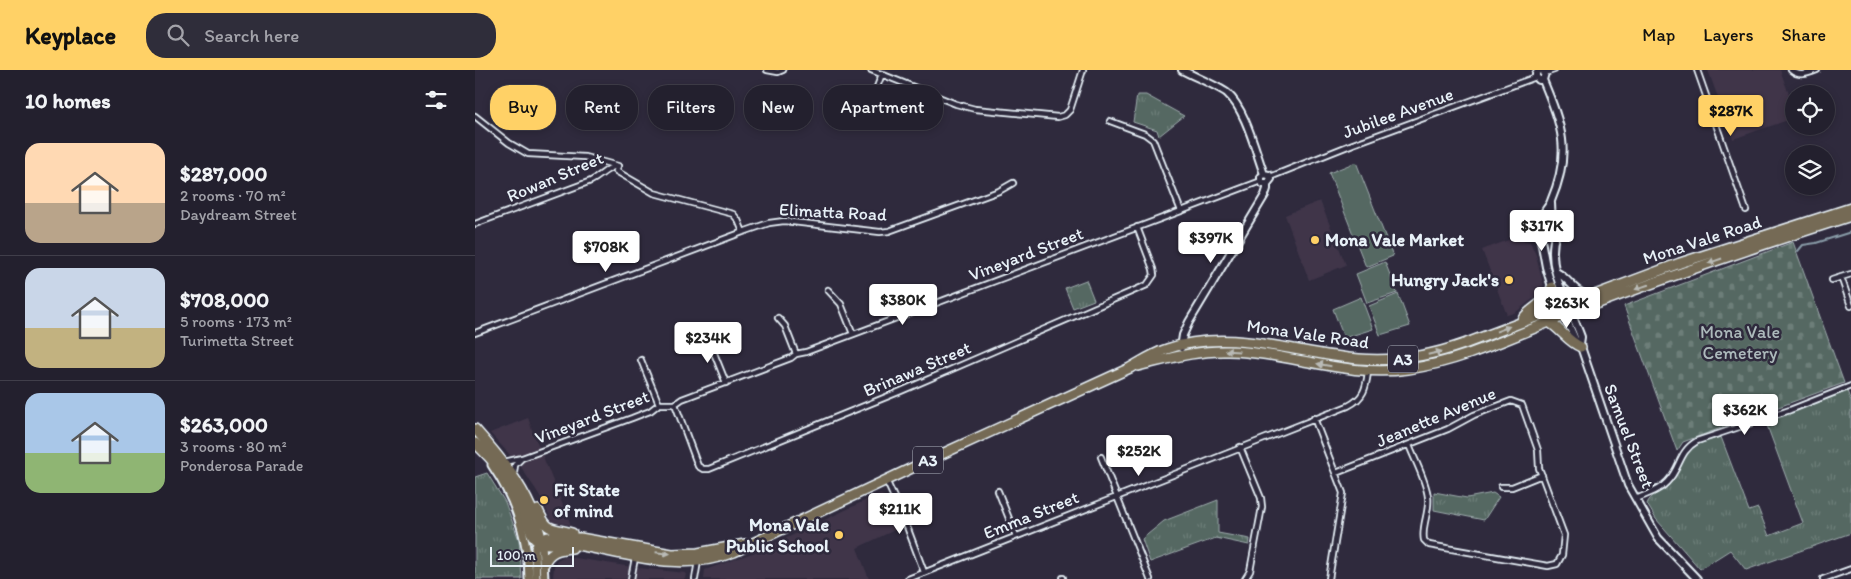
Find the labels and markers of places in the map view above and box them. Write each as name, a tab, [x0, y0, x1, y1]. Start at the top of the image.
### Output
pin: $287K	[1696, 94, 1766, 137]
pin: $317K	[1507, 210, 1577, 252]
pin: $397K	[1176, 222, 1246, 264]
place label: Mona Vale Market	[1325, 229, 1464, 251]
pin: $708K	[571, 230, 641, 273]
marker: Mona Vale Market	[1309, 234, 1321, 246]
place label: Hungry Jack's	[1391, 269, 1499, 291]
marker: Hungry Jack's	[1503, 274, 1515, 286]
pin: $380K	[868, 284, 938, 326]
pin: $263K	[1532, 286, 1602, 329]
pin: $234K	[673, 322, 743, 364]
pin: $362K	[1710, 394, 1780, 436]
pin: $252K	[1104, 434, 1174, 477]
place label: Fit State of mind	[554, 479, 620, 522]
pin: $211K	[865, 492, 935, 535]
marker: Fit State of mind	[538, 494, 550, 506]
place label: Mona Vale Public School	[726, 514, 830, 557]
marker: Mona Vale Public School	[833, 529, 845, 541]

